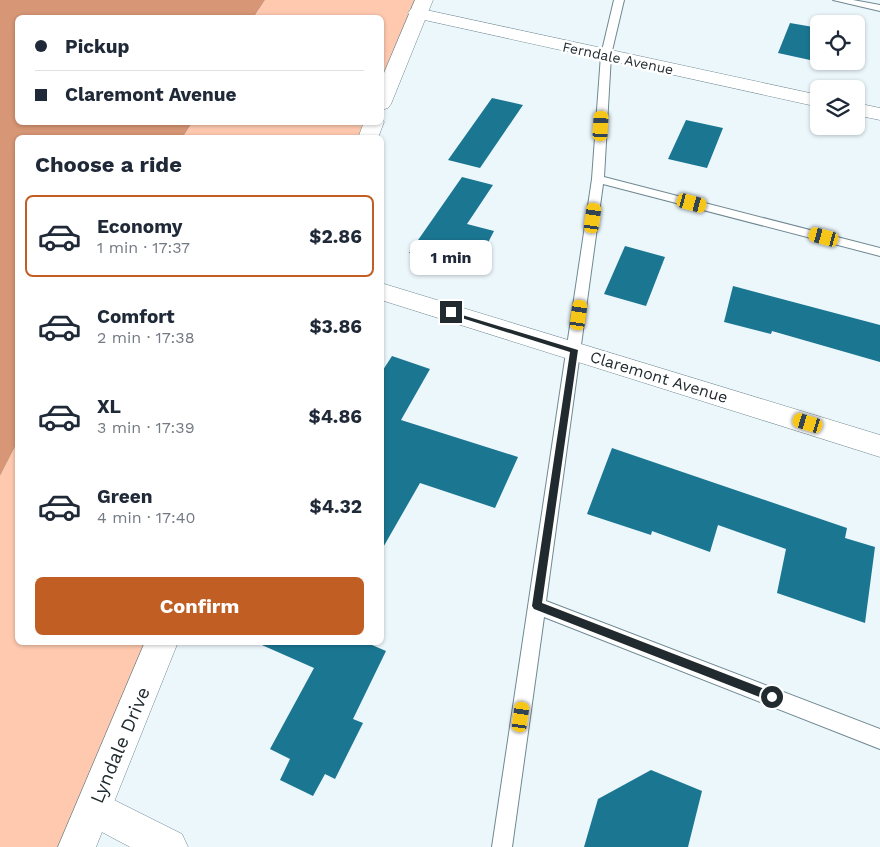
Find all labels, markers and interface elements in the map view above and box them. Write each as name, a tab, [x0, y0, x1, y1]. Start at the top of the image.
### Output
map controls	[810, 15, 865, 135]
button: locate	[810, 15, 865, 70]
text: Pickup	[65, 35, 129, 58]
street label: Ferndale Avenue	[561, 38, 675, 78]
button: layers	[810, 80, 865, 135]
text: Claremont Avenue	[65, 83, 237, 106]
car	[592, 111, 609, 141]
text: Choose a ride	[35, 152, 182, 177]
car	[675, 192, 708, 214]
car	[583, 202, 602, 234]
icon: car	[37, 214, 82, 259]
text: Economy	[97, 215, 182, 238]
text: $2.86	[309, 225, 362, 248]
car	[807, 226, 840, 248]
text: 1 min · 17:37	[97, 238, 190, 257]
callout: 1 min	[410, 240, 492, 274]
text: 1 min	[430, 248, 472, 267]
car	[569, 299, 588, 331]
route end	[440, 301, 462, 323]
icon: car	[37, 304, 82, 349]
text: Comfort	[97, 305, 175, 328]
text: $3.86	[309, 315, 362, 338]
text: 2 min · 17:38	[97, 328, 195, 347]
street label: Claremont Avenue	[588, 347, 730, 407]
icon: car	[37, 394, 82, 439]
text: XL	[97, 395, 121, 418]
text: $4.86	[309, 405, 362, 428]
car	[791, 411, 824, 435]
text: 3 min · 17:39	[97, 418, 195, 437]
icon: car	[37, 484, 82, 529]
text: Green	[97, 485, 153, 508]
text: $4.32	[310, 495, 362, 518]
text: 4 min · 17:40	[97, 508, 196, 527]
button: Confirm	[35, 577, 364, 635]
street label: Lyndale Drive	[85, 683, 155, 807]
route start	[761, 686, 783, 708]
car	[511, 701, 530, 733]

